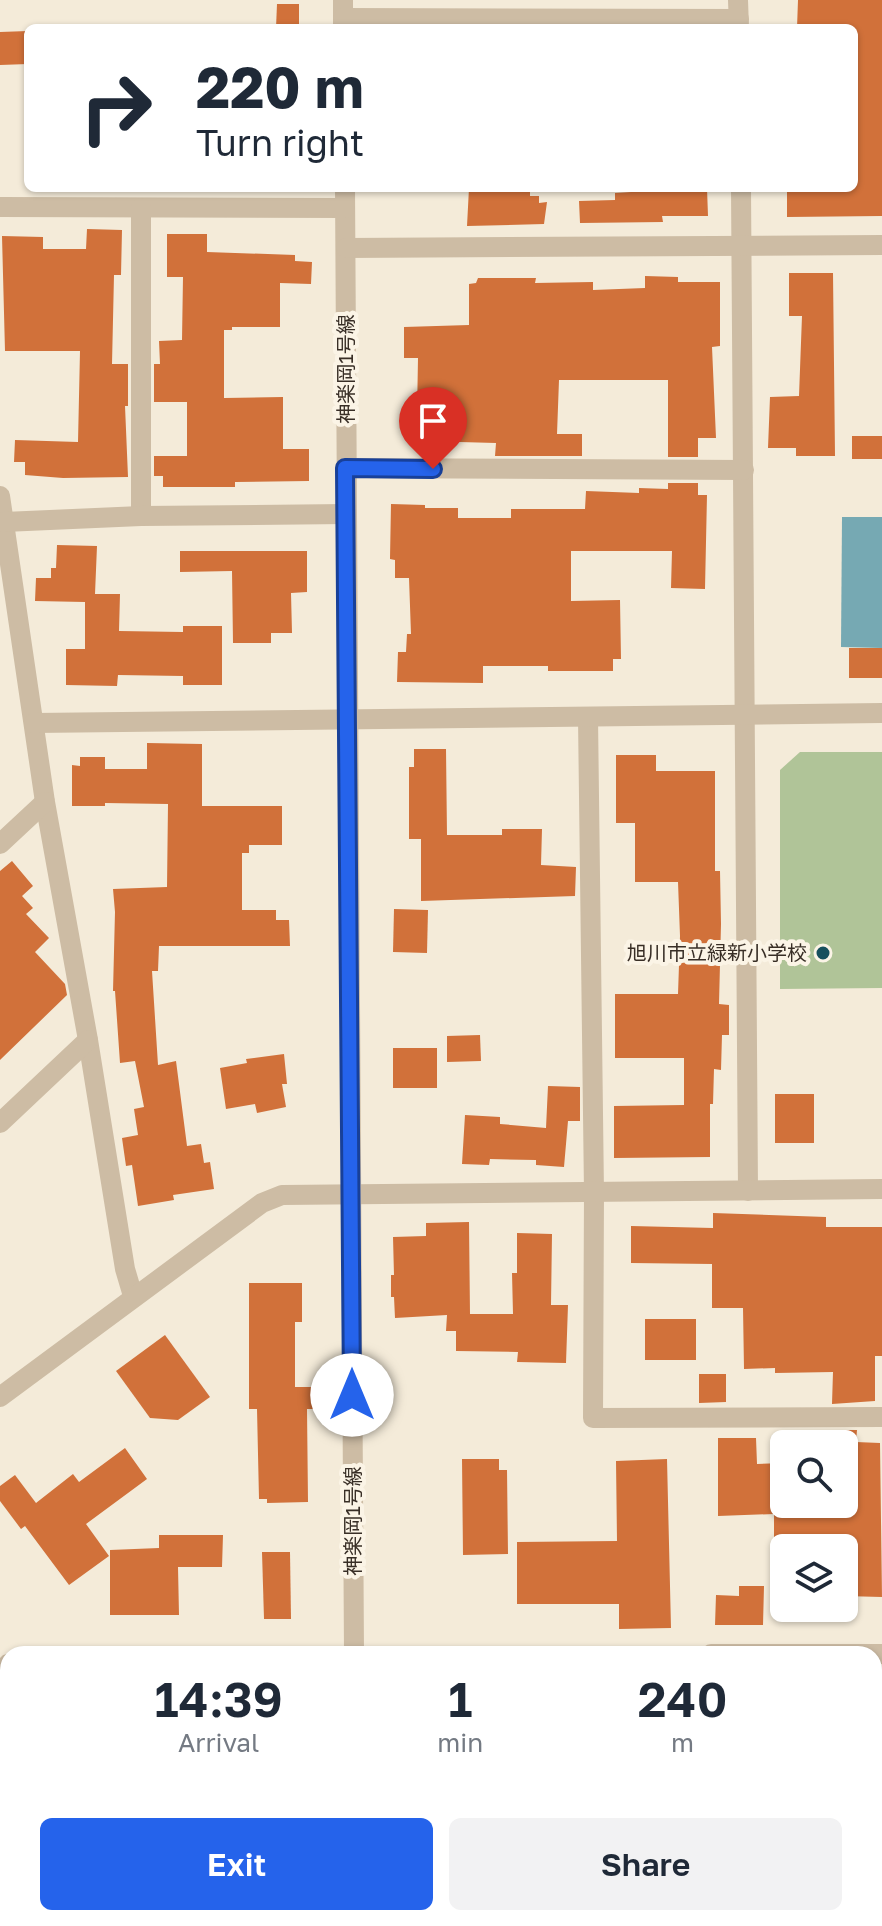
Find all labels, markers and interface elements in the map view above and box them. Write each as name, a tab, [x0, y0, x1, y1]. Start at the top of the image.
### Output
text: 220 m	[196, 53, 364, 120]
icon: right	[64, 56, 168, 160]
text: Turn right	[196, 121, 364, 164]
street label: 神楽岡1号線	[333, 314, 357, 424]
pin	[399, 387, 467, 469]
icon: arrive	[411, 399, 455, 443]
place label: 旭川市立緑新小学校	[627, 940, 807, 964]
marker: 旭川市立緑新小学校	[814, 944, 832, 962]
position arrow	[310, 1353, 394, 1437]
map controls	[770, 1430, 858, 1622]
button: search	[770, 1430, 858, 1518]
street label: 神楽岡1号線	[340, 1466, 364, 1576]
button: layers	[770, 1534, 858, 1622]
text: 14:39	[155, 1670, 283, 1728]
text: 1	[448, 1670, 472, 1728]
text: 240	[638, 1670, 727, 1728]
text: Arrival	[178, 1727, 259, 1758]
text: min	[437, 1727, 483, 1758]
text: m	[671, 1727, 694, 1758]
button: Exit	[40, 1818, 433, 1910]
button: Share	[449, 1818, 842, 1910]

